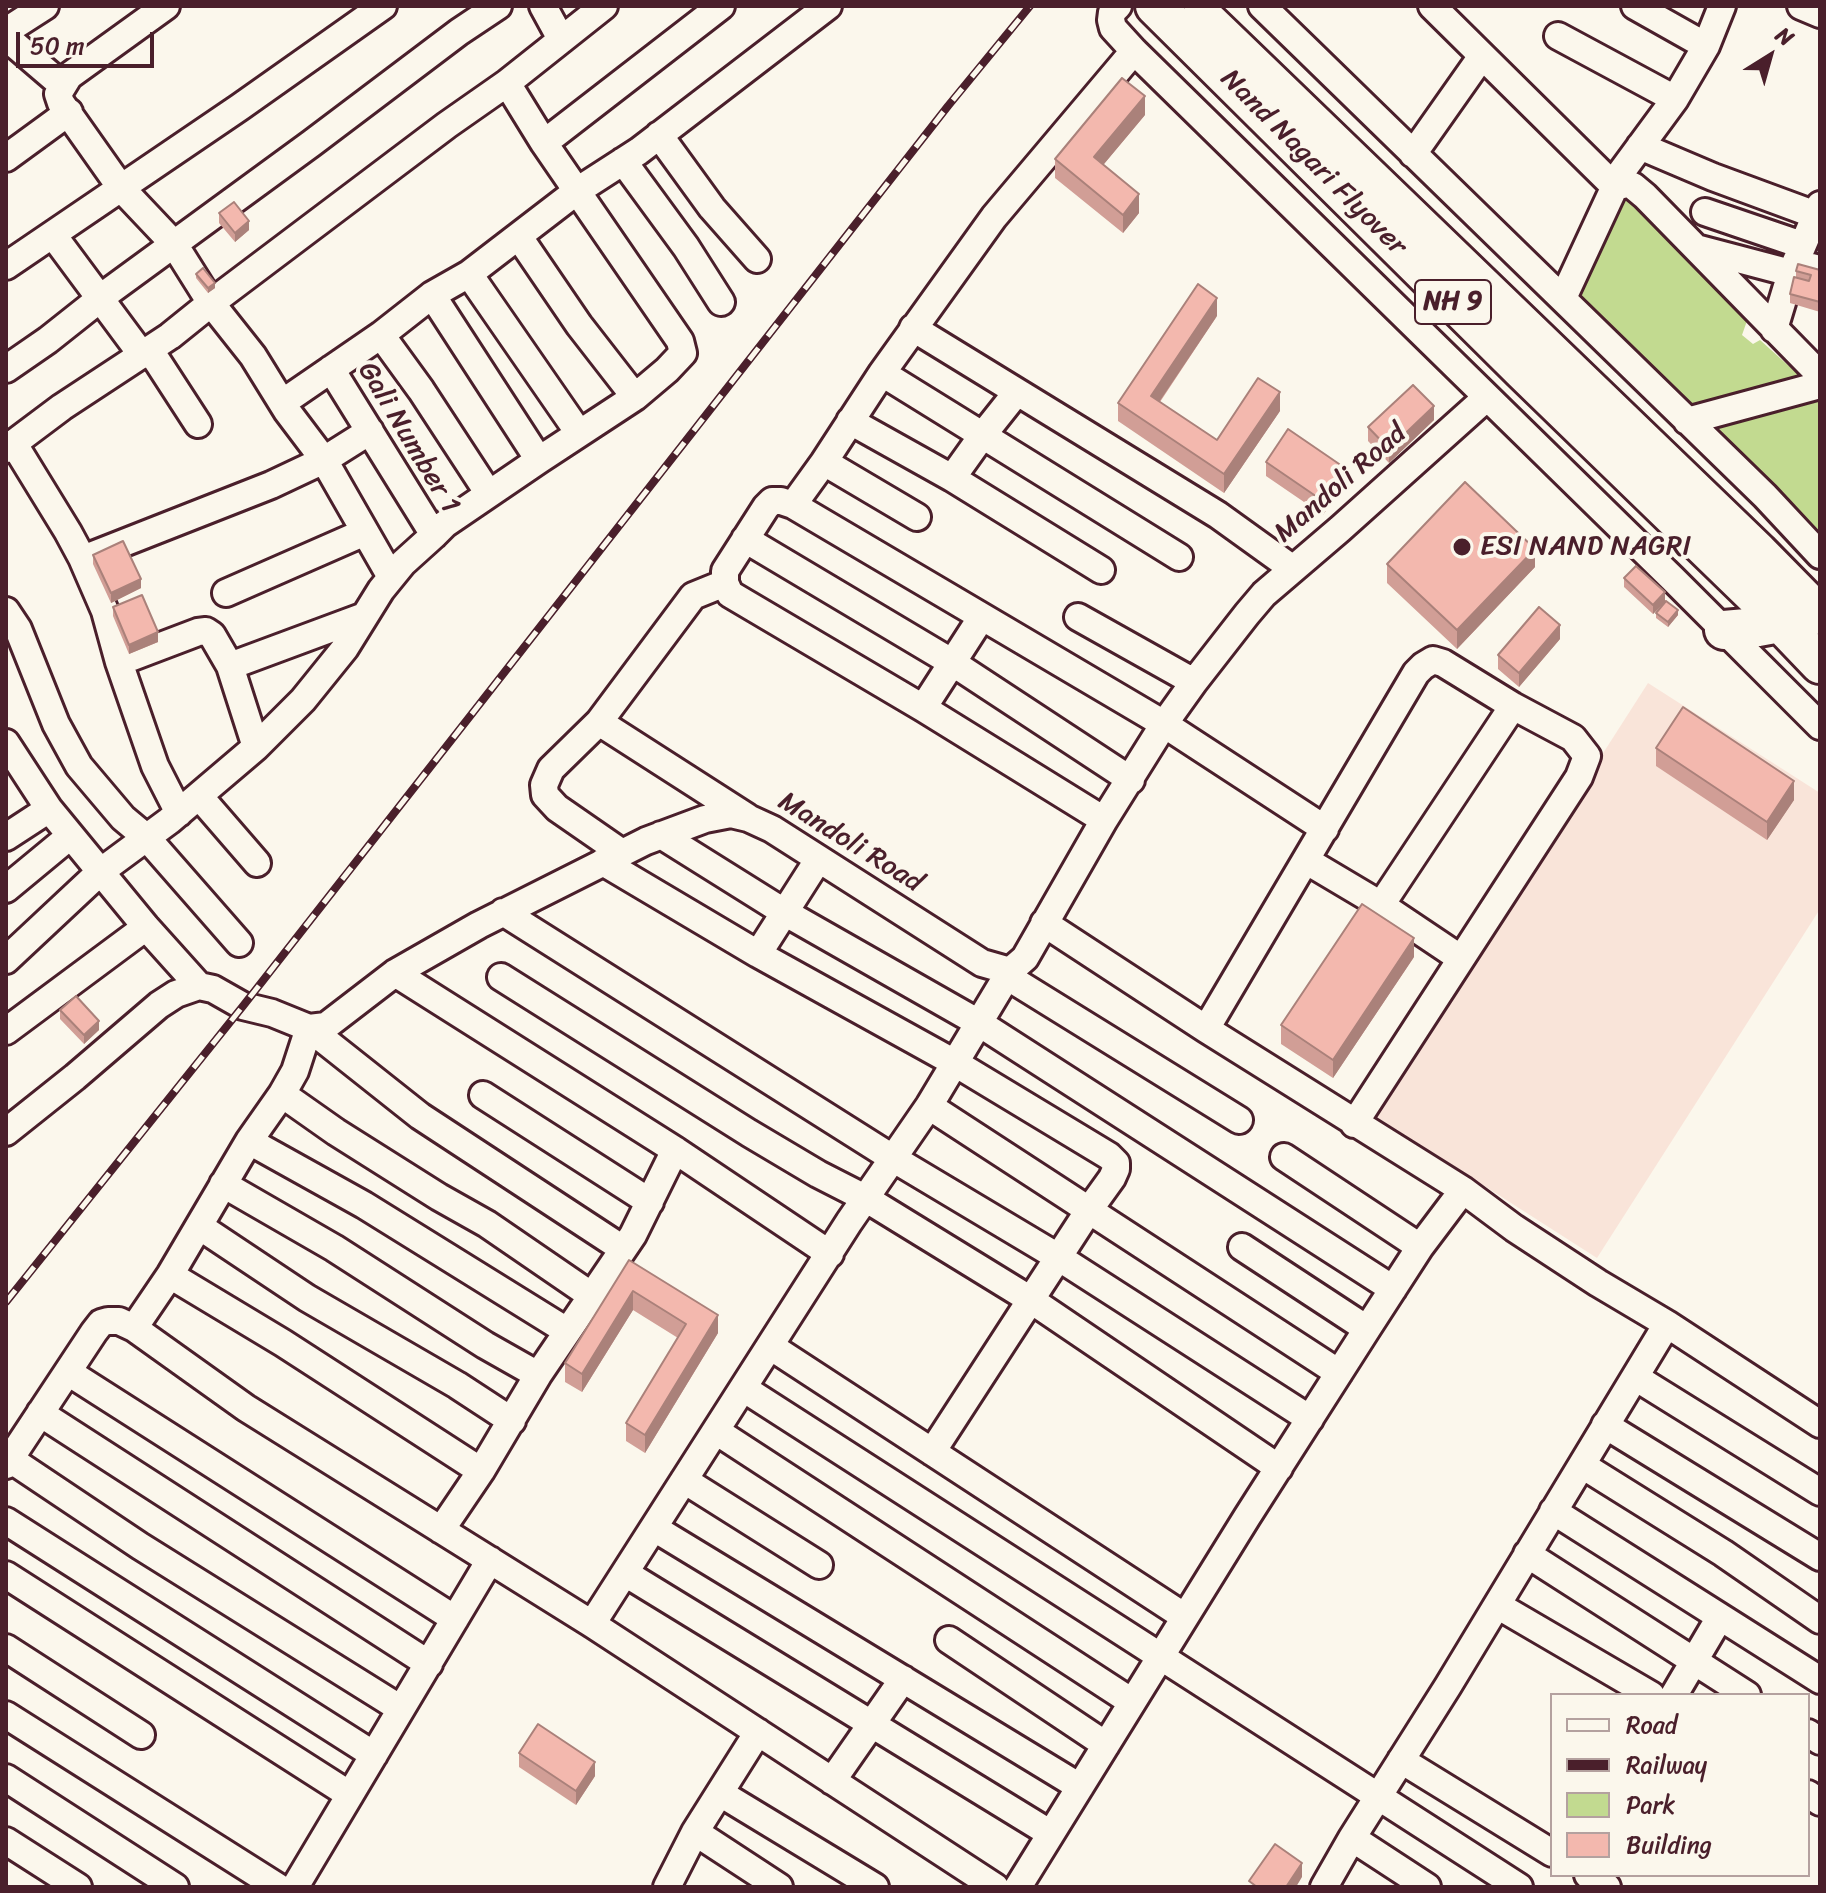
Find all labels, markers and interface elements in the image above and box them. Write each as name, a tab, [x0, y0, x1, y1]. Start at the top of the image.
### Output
scale bar	[20, 16, 158, 66]
north arrow	[1730, 16, 1810, 96]
text: N	[1767, 16, 1803, 57]
text: 50 m	[30, 25, 85, 67]
street label: Nand Nagari Flyover	[1213, 63, 1413, 263]
road number: NH 9	[1415, 280, 1491, 324]
street label: Gali Number 1	[350, 356, 466, 520]
street label: Mandoli Road	[1268, 418, 1414, 550]
place label: ESI NAND NAGRI	[1480, 530, 1691, 564]
marker: ESI NAND NAGRI	[1451, 536, 1473, 558]
street label: Mandoli Road	[772, 785, 928, 901]
legend	[1550, 1693, 1810, 1877]
text: Road	[1626, 1704, 1677, 1746]
text: Railway	[1626, 1744, 1707, 1786]
text: Park	[1626, 1784, 1675, 1826]
text: Building	[1626, 1824, 1712, 1866]

